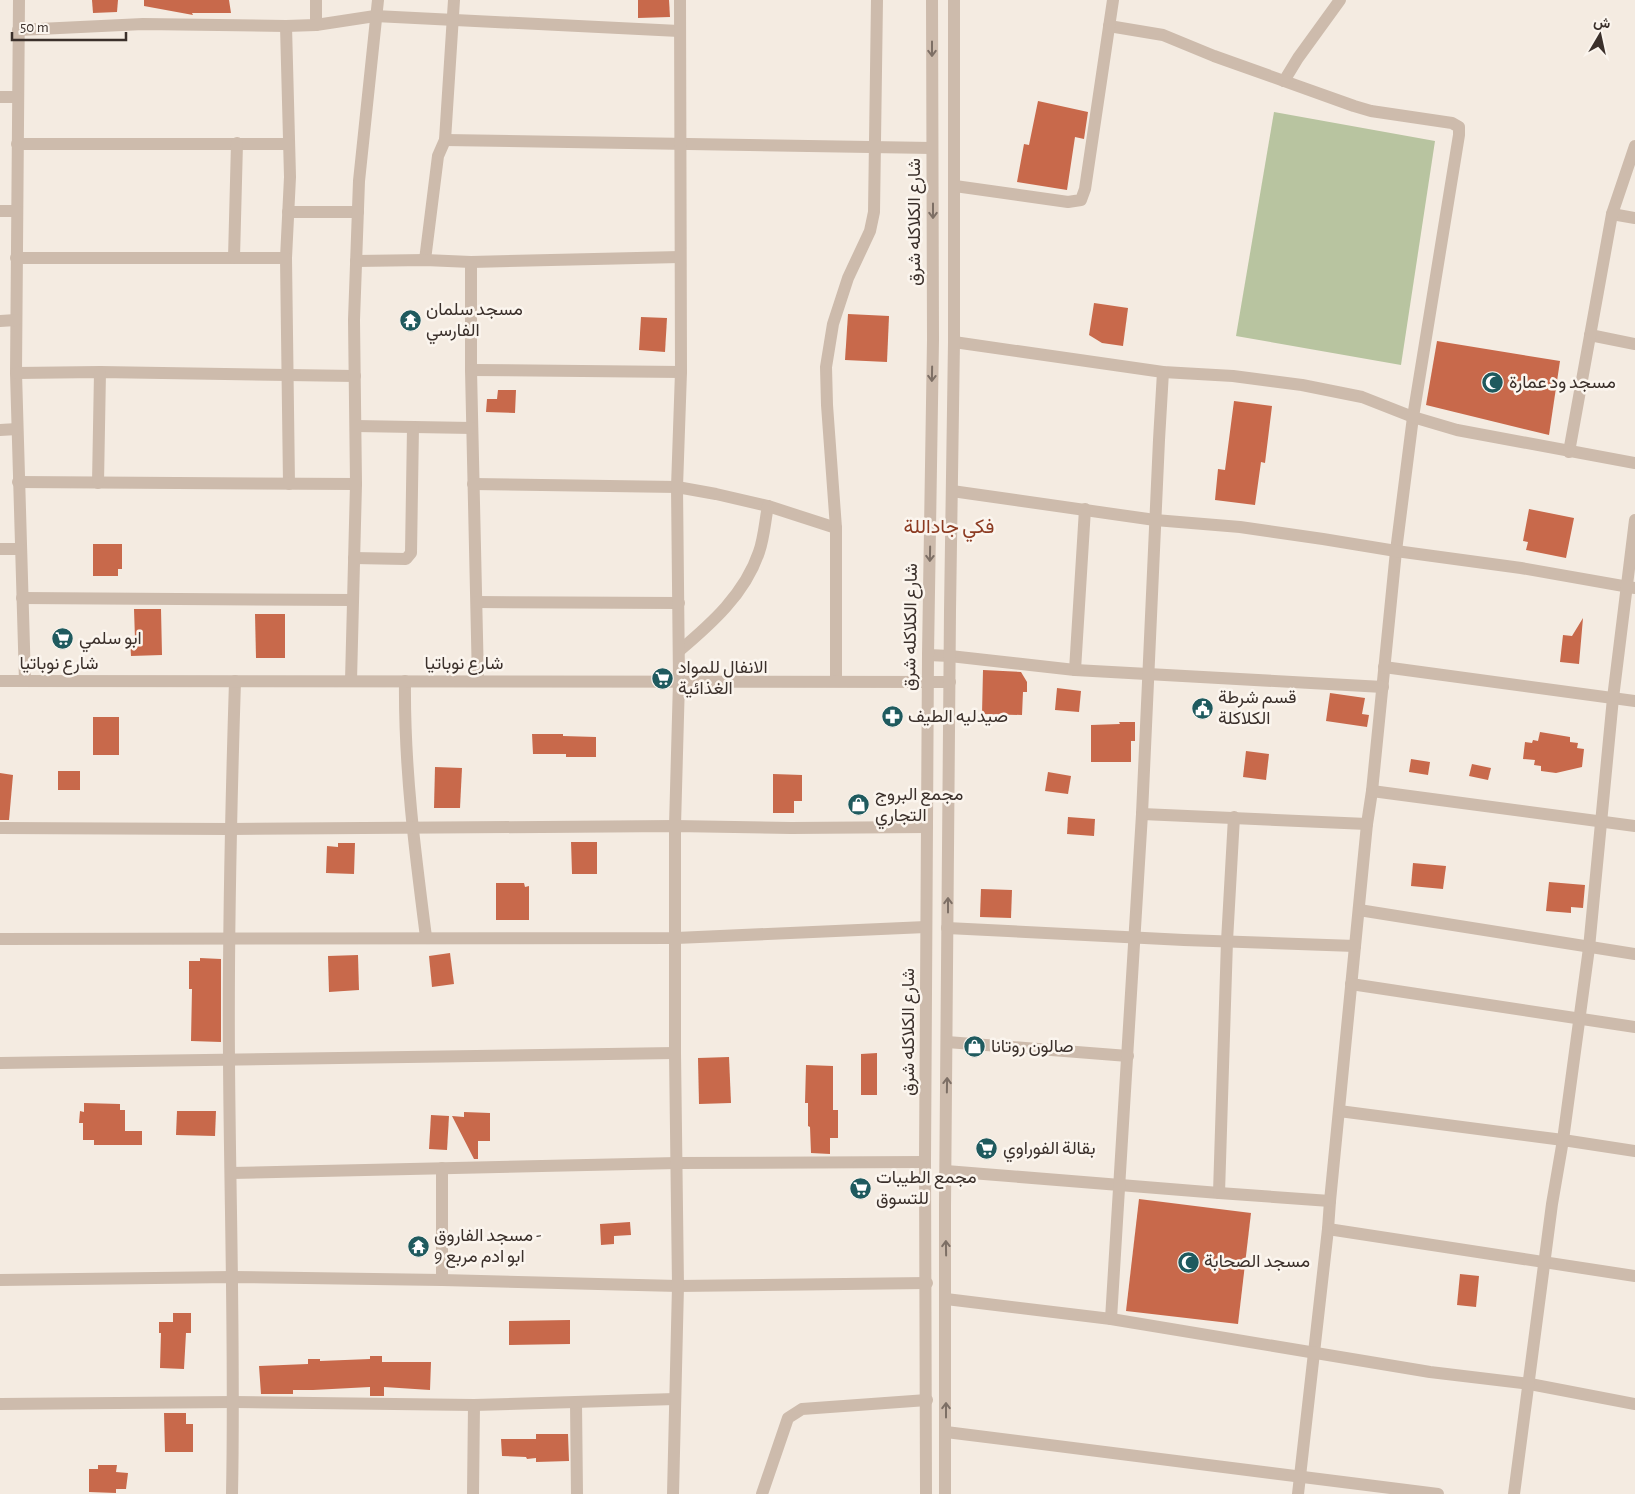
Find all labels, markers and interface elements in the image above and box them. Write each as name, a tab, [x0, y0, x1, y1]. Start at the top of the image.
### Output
scale bar	[12, 10, 126, 42]
north arrow	[1575, 10, 1625, 60]
text: ش	[1592, 15, 1611, 32]
text: 50 m	[20, 20, 49, 35]
one-way arrow	[927, 40, 937, 56]
street label: شارع الكلاكله شرق	[906, 158, 926, 286]
one-way arrow	[928, 202, 938, 219]
place label: مسجد سلمان الفارسي	[426, 301, 523, 345]
temple icon: مسجد سلمان الفارسي	[398, 308, 422, 332]
one-way arrow	[928, 365, 937, 381]
mosque icon: مسجد ود عمارة	[1481, 371, 1505, 395]
place label: مسجد ود عمارة	[1509, 374, 1616, 393]
district label: فكي جاداللة	[904, 517, 994, 543]
one-way arrow	[925, 545, 934, 561]
street label: شارع الكلاكله شرق	[901, 563, 923, 691]
supermarket icon: ابو سلمي	[51, 627, 75, 651]
place label: ابو سلمي	[79, 630, 142, 653]
street label: شارع نوباتيا	[19, 655, 99, 675]
street label: شارع نوباتيا	[424, 655, 504, 675]
place label: الانفال للمواد الغذائية	[678, 659, 768, 698]
supermarket icon: الانفال للمواد الغذائية	[650, 666, 674, 690]
place label: قسم شرطة الكلاكلة	[1218, 689, 1297, 728]
public building icon: قسم شرطة الكلاكلة	[1190, 696, 1214, 720]
pharmacy icon: صيدليه الطيف	[880, 705, 904, 729]
place label: صيدليه الطيف	[908, 708, 1008, 726]
place label: مجمع البروج التجاري	[875, 786, 963, 830]
shop icon: مجمع البروج التجاري	[847, 793, 871, 817]
one-way arrow	[943, 898, 953, 914]
street label: شارع الكلاكله شرق	[900, 968, 920, 1096]
shop icon: صالون روتانا	[963, 1035, 987, 1059]
place label: صالون روتانا	[991, 1038, 1074, 1057]
one-way arrow	[942, 1078, 951, 1094]
supermarket icon: بقالة الفوراوي	[975, 1137, 999, 1161]
place label: بقالة الفوراوي	[1003, 1140, 1096, 1163]
place label: مجمع الطيبات للتسوق	[876, 1169, 977, 1209]
supermarket icon: مجمع الطيبات للتسوق	[848, 1176, 872, 1200]
place label: مسجد الفاروق - ابو ادم مربع 9	[434, 1227, 542, 1268]
temple icon: مسجد الفاروق - ابو ادم مربع 9	[406, 1234, 430, 1258]
one-way arrow	[941, 1240, 950, 1256]
mosque icon: مسجد الصحابة	[1176, 1250, 1200, 1274]
place label: مسجد الصحابة	[1204, 1253, 1310, 1271]
one-way arrow	[941, 1403, 951, 1419]

